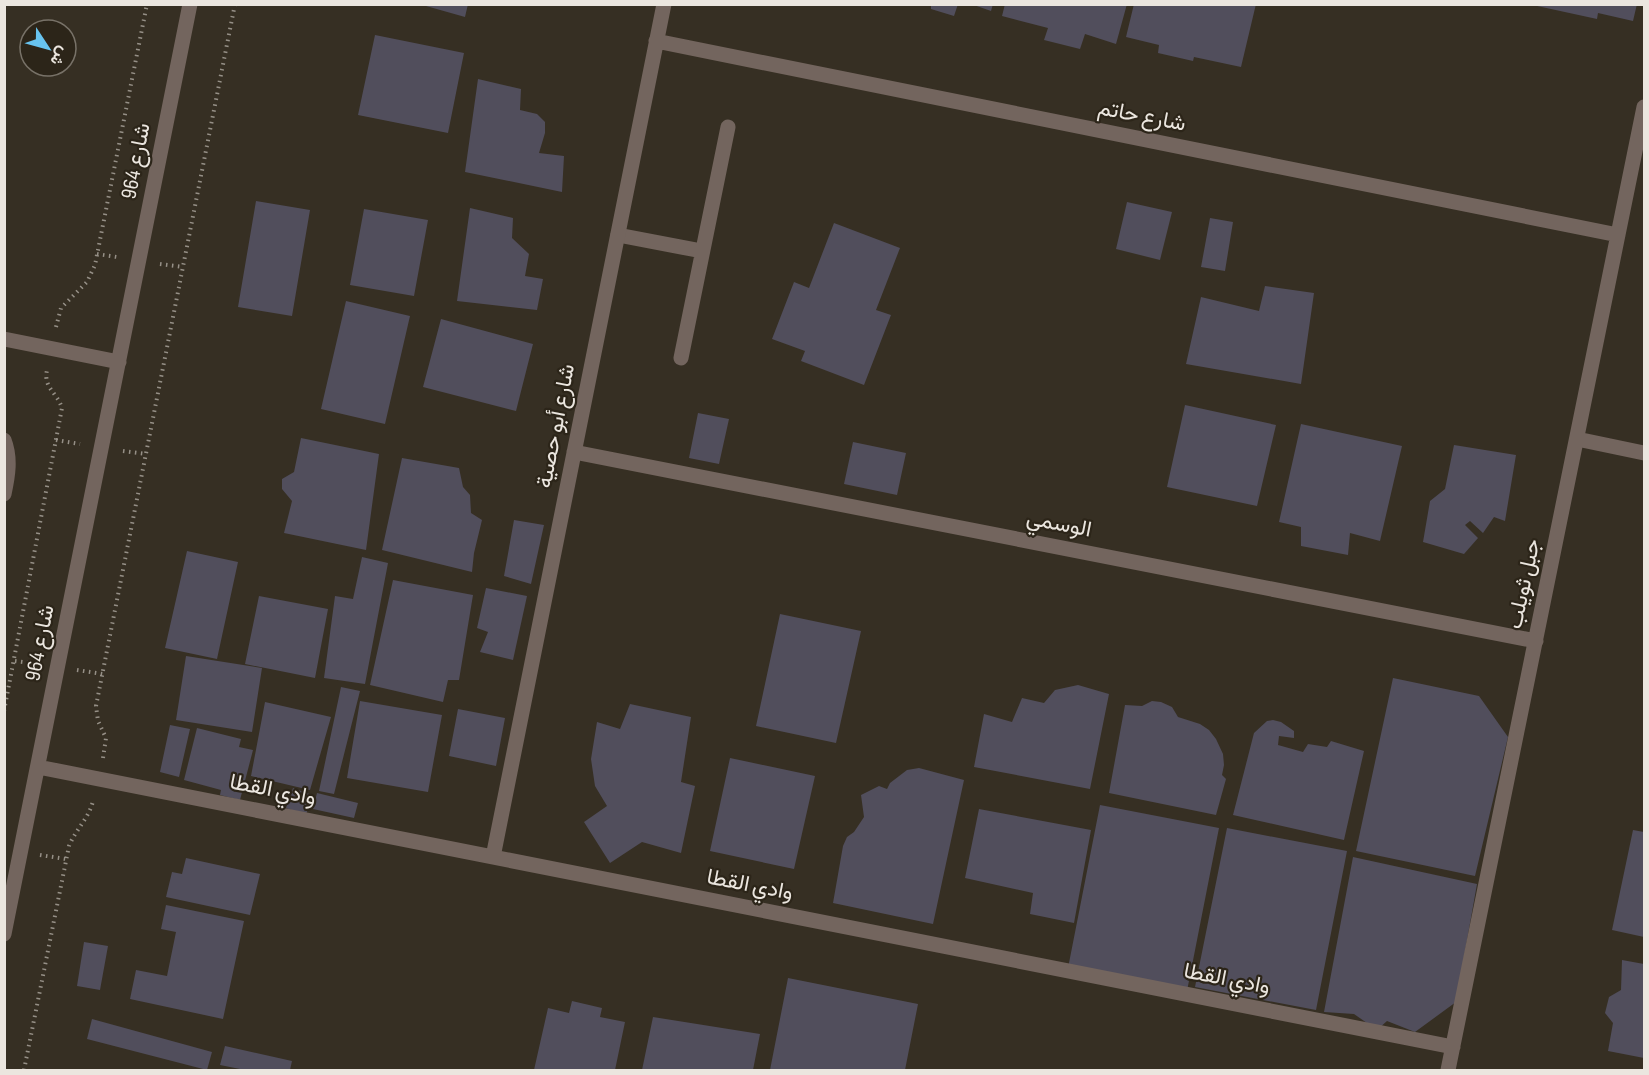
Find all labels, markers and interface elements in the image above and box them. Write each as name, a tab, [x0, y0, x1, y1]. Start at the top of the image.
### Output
north arrow	[18, 18, 78, 78]
text: ش	[46, 43, 72, 69]
street label: شارع حاتم	[1096, 94, 1188, 138]
street label: شارع 964	[115, 121, 157, 201]
street label: شارع أبو حصية	[531, 362, 581, 490]
street label: الوسمي	[1023, 504, 1094, 547]
street label: جبل ثويلب	[1501, 536, 1547, 632]
street label: شارع 964	[19, 603, 61, 683]
street label: وادي القطا	[227, 768, 318, 816]
street label: وادي القطا	[704, 863, 795, 911]
street label: وادي القطا	[1181, 957, 1272, 1005]

